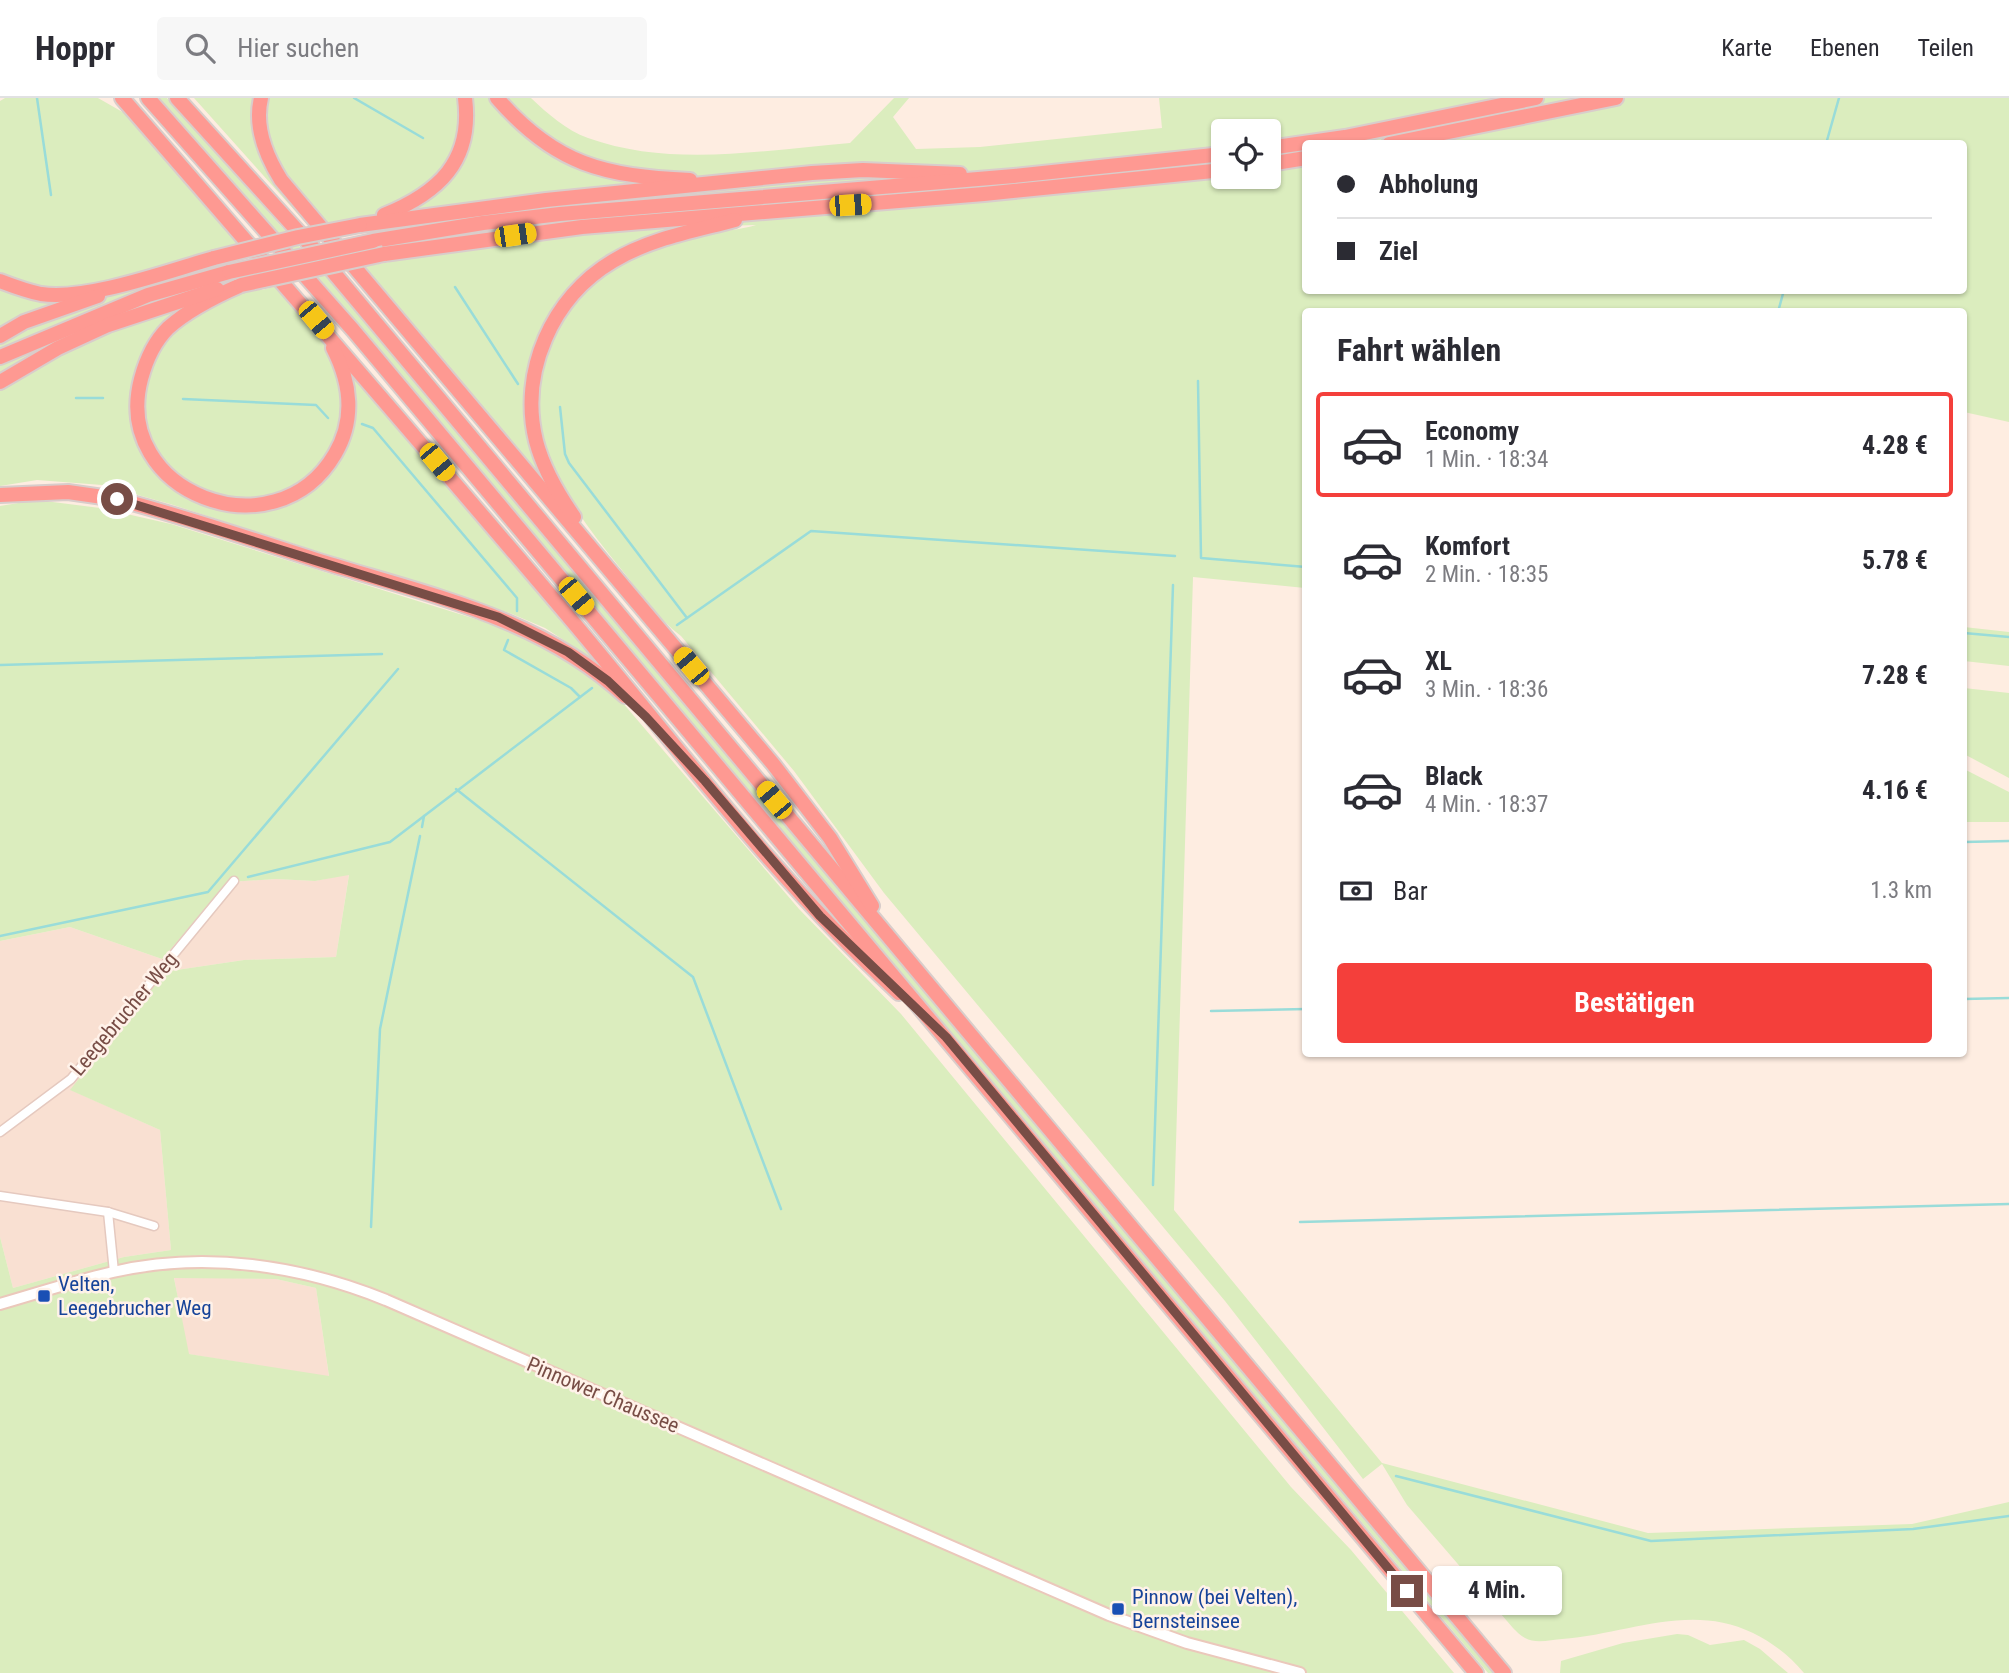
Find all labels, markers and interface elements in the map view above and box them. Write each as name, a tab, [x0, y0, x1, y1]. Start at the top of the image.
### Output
search box	[157, 17, 647, 80]
text: Hoppr	[35, 29, 115, 68]
icon: search	[181, 29, 219, 67]
text: Hier suchen	[237, 33, 359, 63]
text: Karte	[1721, 34, 1772, 62]
text: Ebenen	[1810, 34, 1880, 62]
text: Teilen	[1918, 34, 1974, 62]
map controls	[1211, 119, 1281, 189]
button: locate	[1211, 119, 1281, 189]
text: Abholung	[1379, 169, 1478, 199]
car	[829, 193, 872, 217]
car	[493, 222, 538, 248]
text: Ziel	[1379, 236, 1418, 266]
car	[295, 297, 338, 343]
text: Fahrt wählen	[1337, 331, 1501, 369]
icon: car	[1341, 413, 1404, 476]
text: Economy	[1425, 416, 1519, 446]
text: 4.28 €	[1862, 430, 1928, 460]
car	[416, 439, 459, 485]
text: 1 Min. · 18:34	[1425, 446, 1548, 473]
route start	[101, 483, 133, 515]
icon: car	[1341, 528, 1404, 591]
text: Komfort	[1425, 531, 1510, 561]
text: 5.78 €	[1862, 545, 1928, 575]
text: 2 Min. · 18:35	[1425, 561, 1548, 588]
car	[555, 573, 598, 619]
car	[670, 643, 713, 689]
icon: car	[1341, 643, 1404, 706]
text: XL	[1425, 646, 1452, 676]
text: 7.28 €	[1862, 660, 1928, 690]
text: 3 Min. · 18:36	[1425, 676, 1548, 703]
icon: car	[1341, 758, 1404, 821]
text: Black	[1425, 761, 1483, 791]
text: 4.16 €	[1862, 775, 1928, 805]
car	[753, 777, 796, 823]
text: 4 Min. · 18:37	[1425, 791, 1548, 818]
icon: cash	[1337, 872, 1375, 910]
text: Bar	[1393, 876, 1428, 906]
text: 1.3 km	[1870, 877, 1932, 904]
street label: Leegebrucher Weg	[65, 947, 183, 1081]
button: Bestätigen	[1337, 963, 1932, 1043]
place label: Velten, Leegebrucher Weg	[58, 1272, 212, 1320]
marker: Velten, Leegebrucher Weg	[36, 1288, 52, 1304]
street label: Pinnower Chaussee	[523, 1352, 683, 1438]
callout: 4 Min.	[1432, 1566, 1561, 1616]
route end	[1391, 1575, 1423, 1607]
text: 4 Min.	[1468, 1577, 1526, 1604]
place label: Pinnow (bei Velten), Bernsteinsee	[1132, 1585, 1297, 1633]
marker: Pinnow (bei Velten), Bernsteinsee	[1110, 1601, 1126, 1617]

